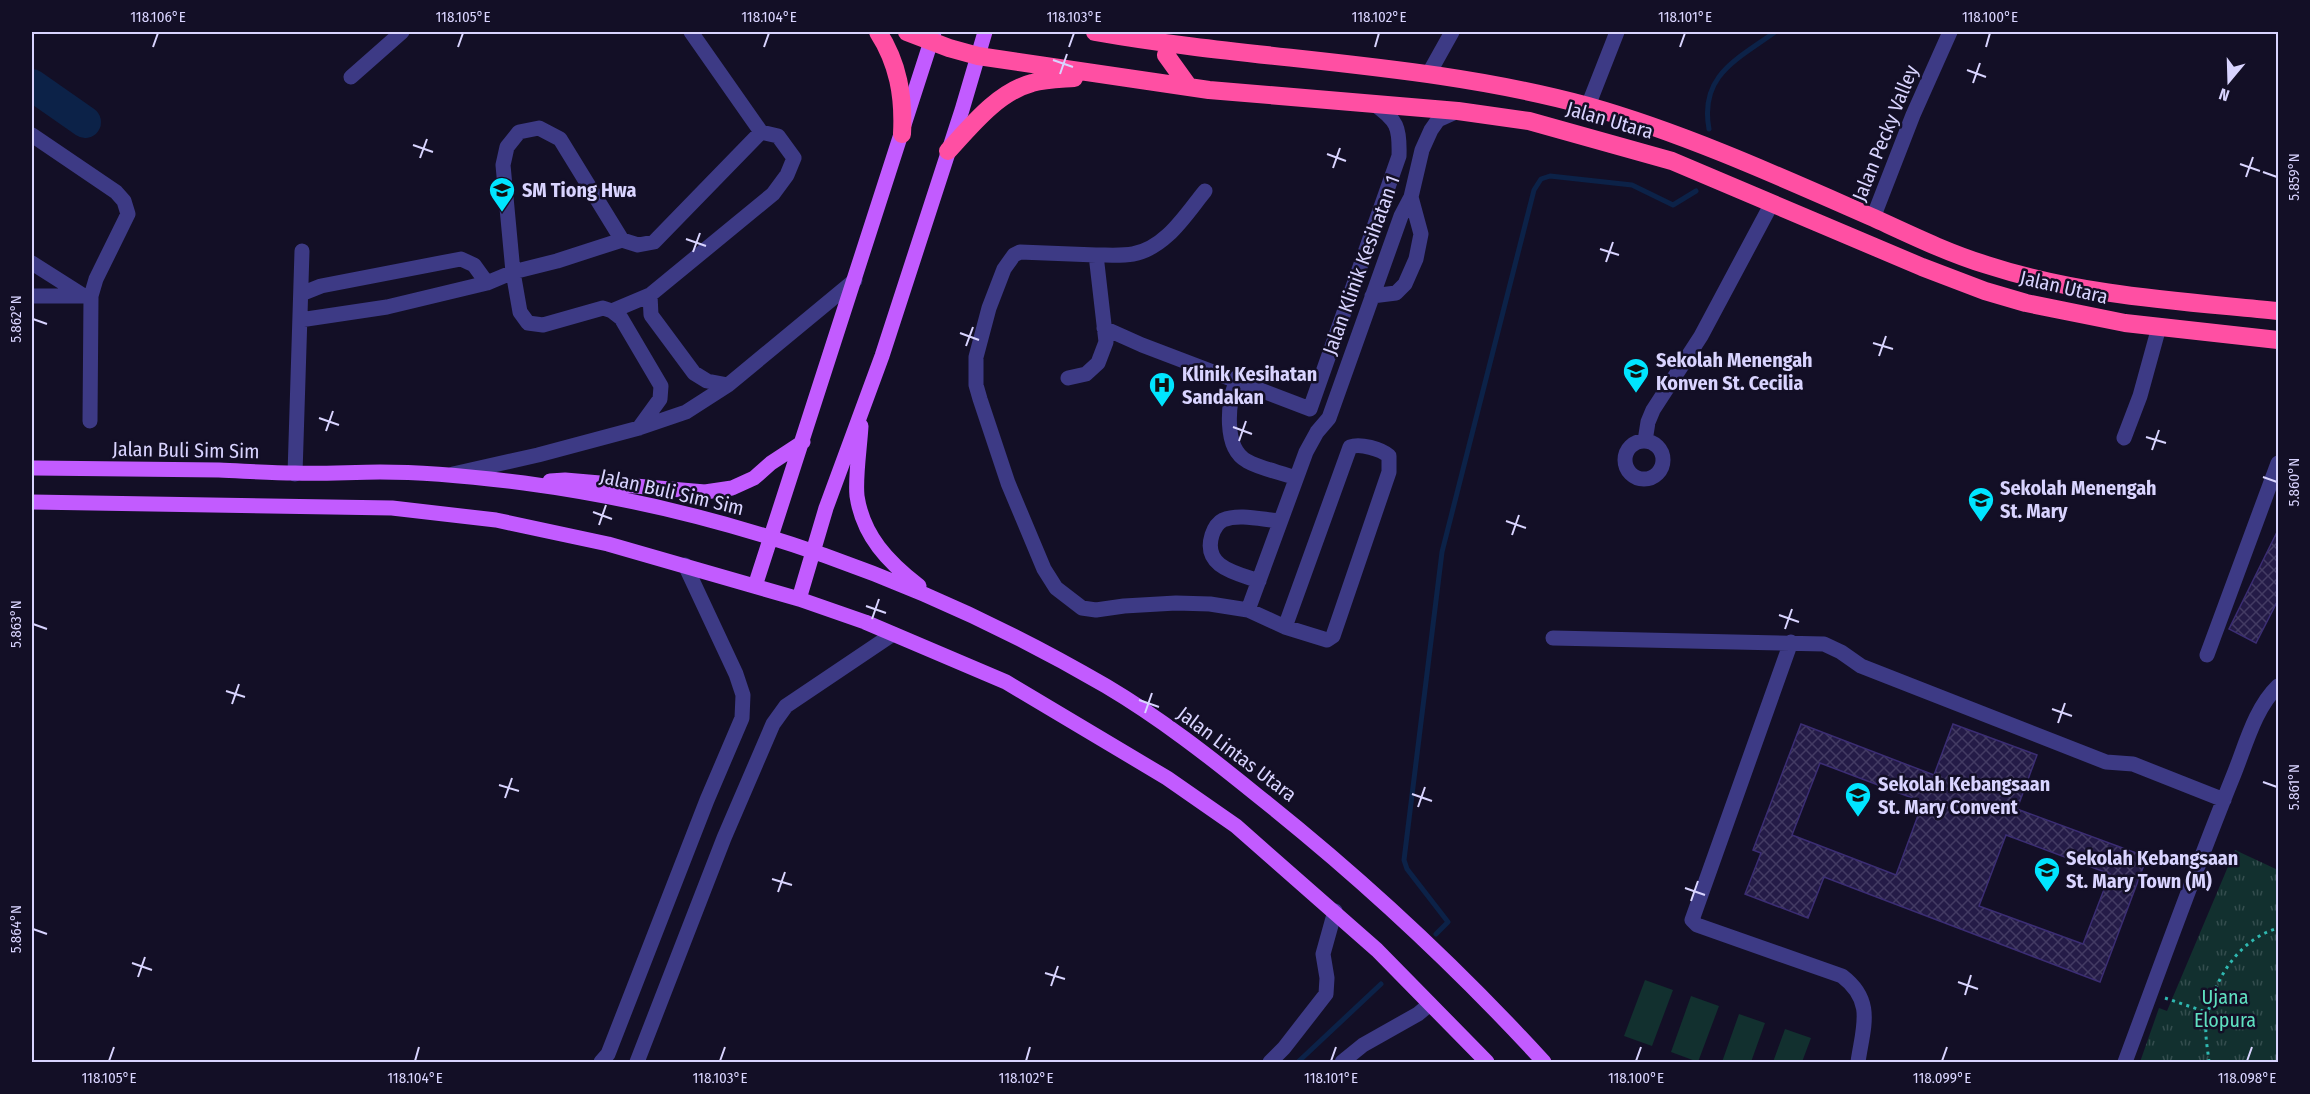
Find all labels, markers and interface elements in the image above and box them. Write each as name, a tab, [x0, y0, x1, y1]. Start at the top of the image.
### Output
text: 118.106°E	[130, 8, 186, 26]
text: 118.105°E	[435, 8, 491, 26]
text: 118.104°E	[741, 8, 797, 26]
text: 118.103°E	[1046, 8, 1102, 26]
text: 118.102°E	[1352, 8, 1406, 26]
text: 118.101°E	[1658, 8, 1712, 26]
text: 118.100°E	[1962, 8, 2018, 26]
north arrow	[2199, 51, 2259, 111]
street label: Jalan Pecky Valley	[1847, 61, 1923, 205]
text: N	[2217, 84, 2232, 105]
street label: Jalan Utara	[1564, 96, 1656, 144]
text: 5.859°N	[2285, 153, 2303, 201]
street label: Jalan Klinik Kesihatan 1	[1317, 172, 1405, 358]
school or university icon: SM Tiong Hwa	[487, 175, 517, 213]
place label: SM Tiong Hwa	[522, 178, 636, 202]
street label: Jalan Utara	[2018, 265, 2110, 309]
text: 5.862°N	[7, 295, 25, 343]
place label: Sekolah Menengah Konven St. Cecilia	[1656, 348, 1813, 395]
school or university icon: Sekolah Menengah Konven St. Cecilia	[1621, 356, 1651, 394]
place label: Klinik Kesihatan Sandakan	[1182, 362, 1317, 409]
hospital icon: Klinik Kesihatan Sandakan	[1147, 370, 1177, 408]
street label: Jalan Buli Sim Sim	[112, 437, 260, 463]
text: 5.860°N	[2285, 458, 2303, 506]
street label: Jalan Buli Sim Sim	[598, 464, 746, 520]
place label: Sekolah Menengah St. Mary	[2000, 476, 2157, 523]
school or university icon: Sekolah Menengah St. Mary	[1966, 485, 1996, 523]
text: 5.863°N	[7, 600, 25, 648]
street label: Jalan Lintas Utara	[1173, 701, 1301, 807]
text: 5.861°N	[2285, 764, 2303, 810]
place label: Sekolah Kebangsaan St. Mary Convent	[1878, 772, 2050, 819]
school or university icon: Sekolah Kebangsaan St. Mary Convent	[1843, 780, 1873, 818]
place label: Sekolah Kebangsaan St. Mary Town (M)	[2066, 846, 2238, 893]
school or university icon: Sekolah Kebangsaan St. Mary Town (M)	[2032, 855, 2062, 893]
text: 5.864°N	[7, 905, 25, 953]
park label: Ujana Elopura	[2194, 985, 2256, 1032]
text: 118.105°E	[81, 1069, 137, 1087]
text: 118.104°E	[387, 1069, 443, 1087]
text: 118.103°E	[692, 1069, 748, 1087]
text: 118.102°E	[999, 1069, 1053, 1087]
text: 118.101°E	[1304, 1069, 1358, 1087]
text: 118.100°E	[1608, 1069, 1664, 1087]
text: 118.099°E	[1913, 1069, 1971, 1087]
text: 118.098°E	[2218, 1069, 2276, 1087]

